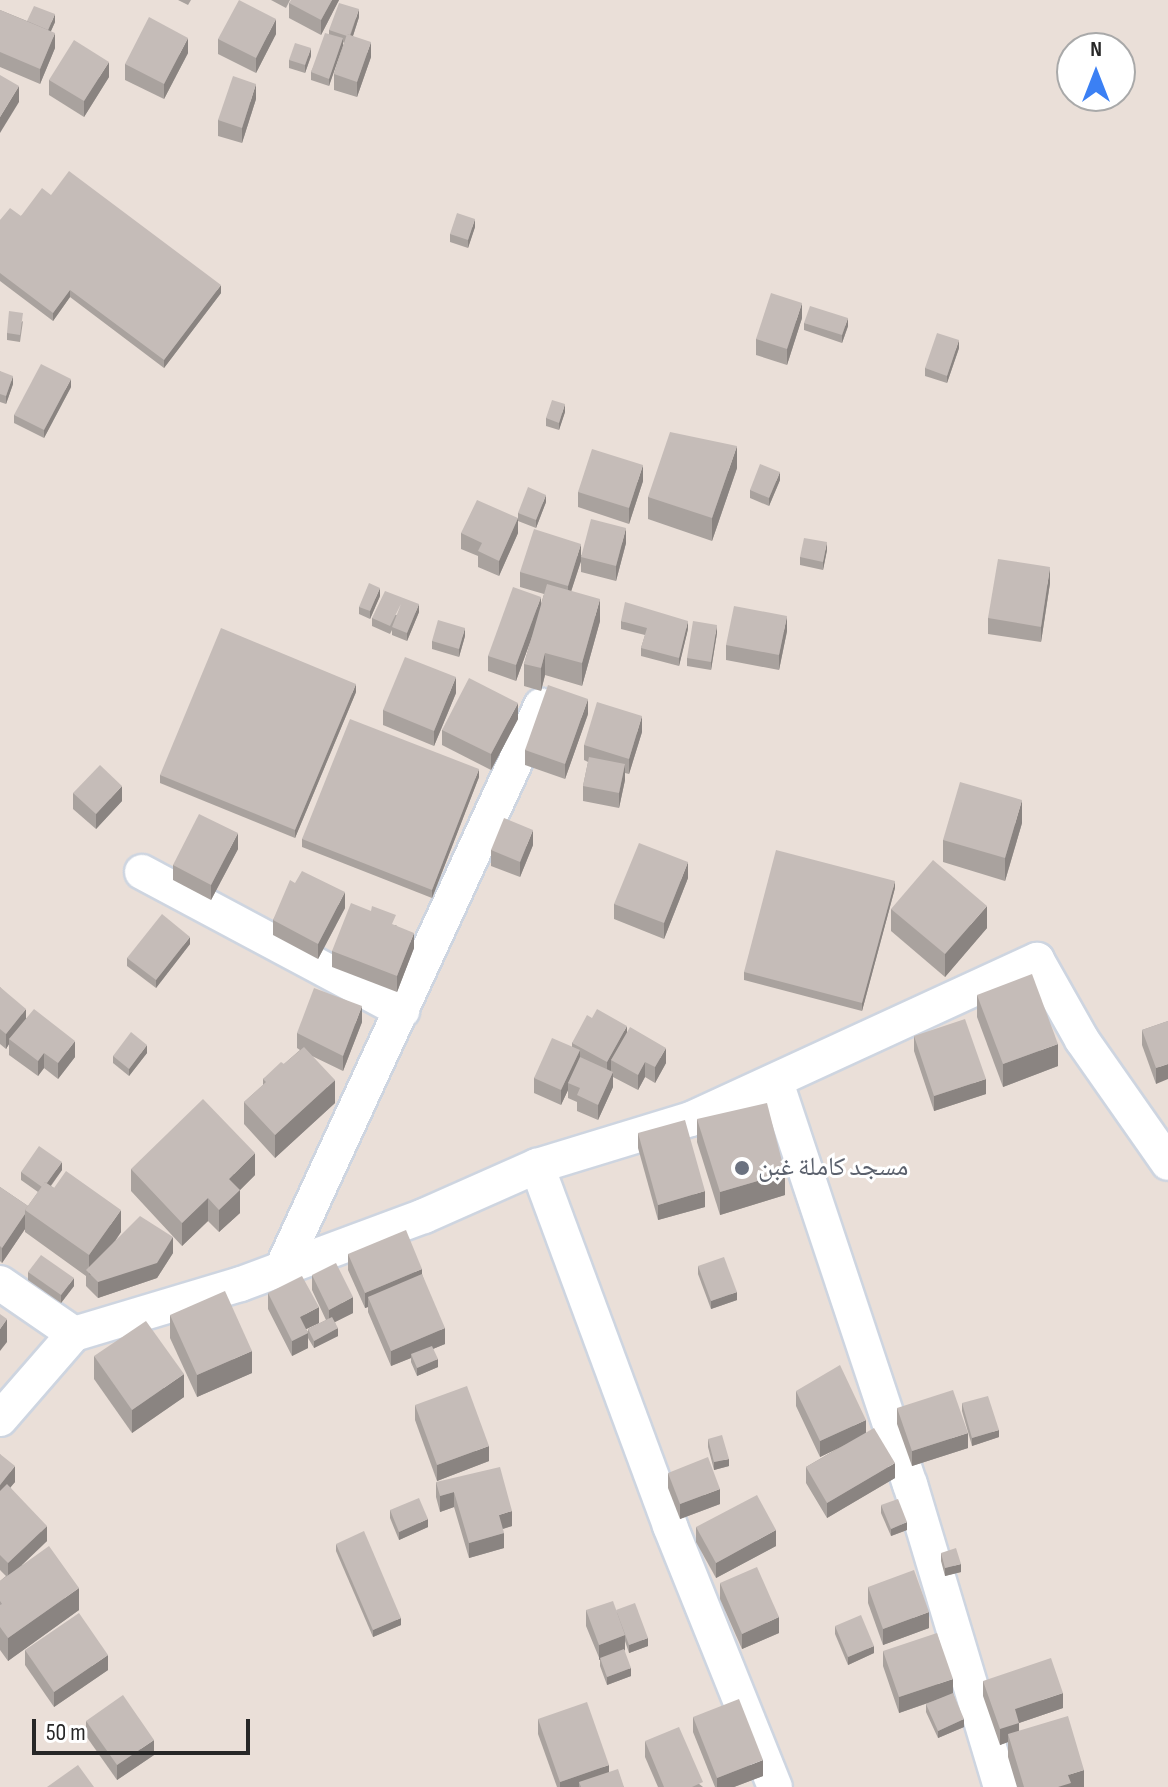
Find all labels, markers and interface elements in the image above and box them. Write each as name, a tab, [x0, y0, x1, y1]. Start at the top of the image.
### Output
north arrow	[1056, 32, 1136, 112]
text: N	[1090, 36, 1102, 63]
place label: مسجد كاملة غبن	[758, 1152, 908, 1184]
marker: مسجد كاملة غبن	[733, 1159, 751, 1177]
scale bar	[36, 1703, 254, 1753]
text: 50 m	[46, 1718, 86, 1747]

